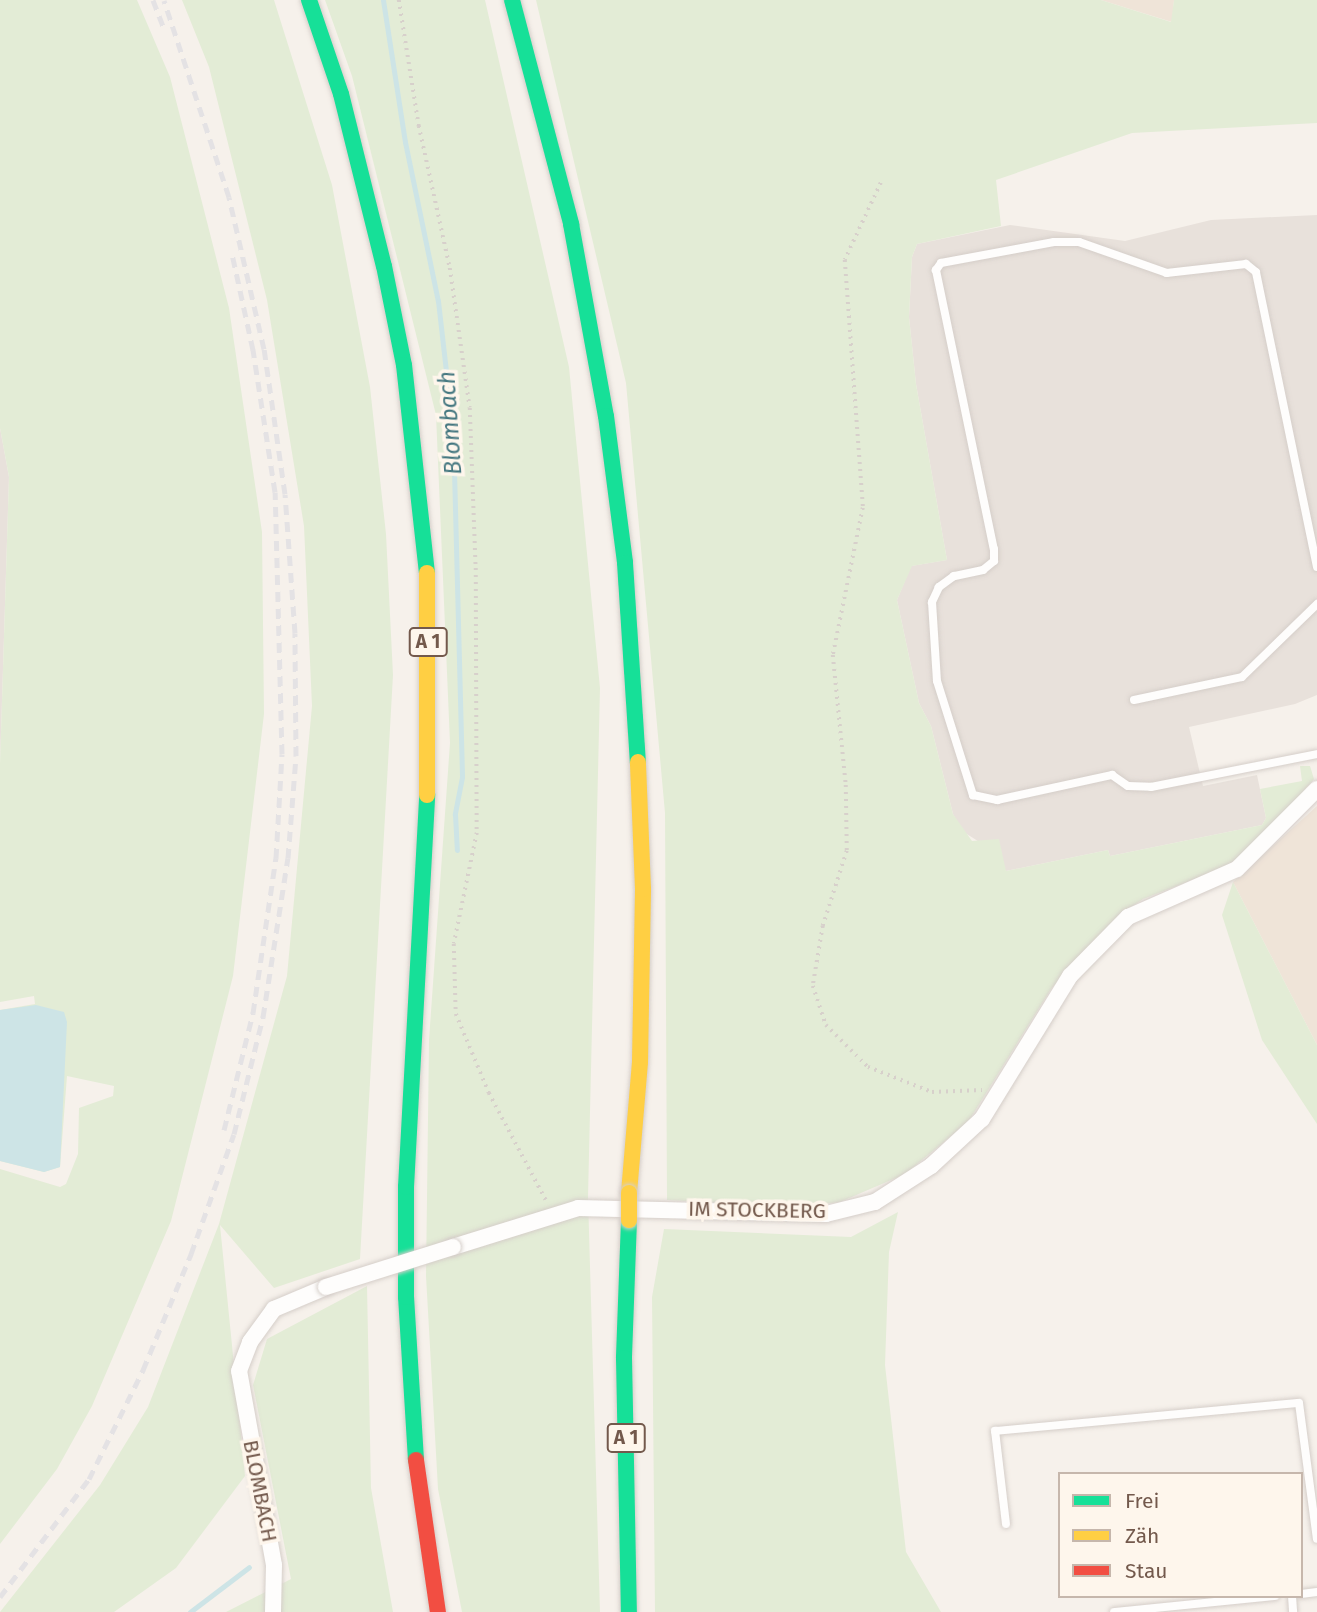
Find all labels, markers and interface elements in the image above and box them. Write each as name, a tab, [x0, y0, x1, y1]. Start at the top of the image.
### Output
water label: Blombach	[433, 370, 467, 476]
road number: A 1	[407, 626, 449, 657]
street label: IM STOCKBERG	[688, 1196, 826, 1224]
road number: A 1	[605, 1422, 647, 1454]
street label: BLOMBACH	[238, 1438, 282, 1544]
legend	[1058, 1472, 1303, 1598]
text: Frei	[1125, 1488, 1159, 1514]
text: Zäh	[1125, 1523, 1159, 1549]
text: Stau	[1125, 1558, 1168, 1584]

